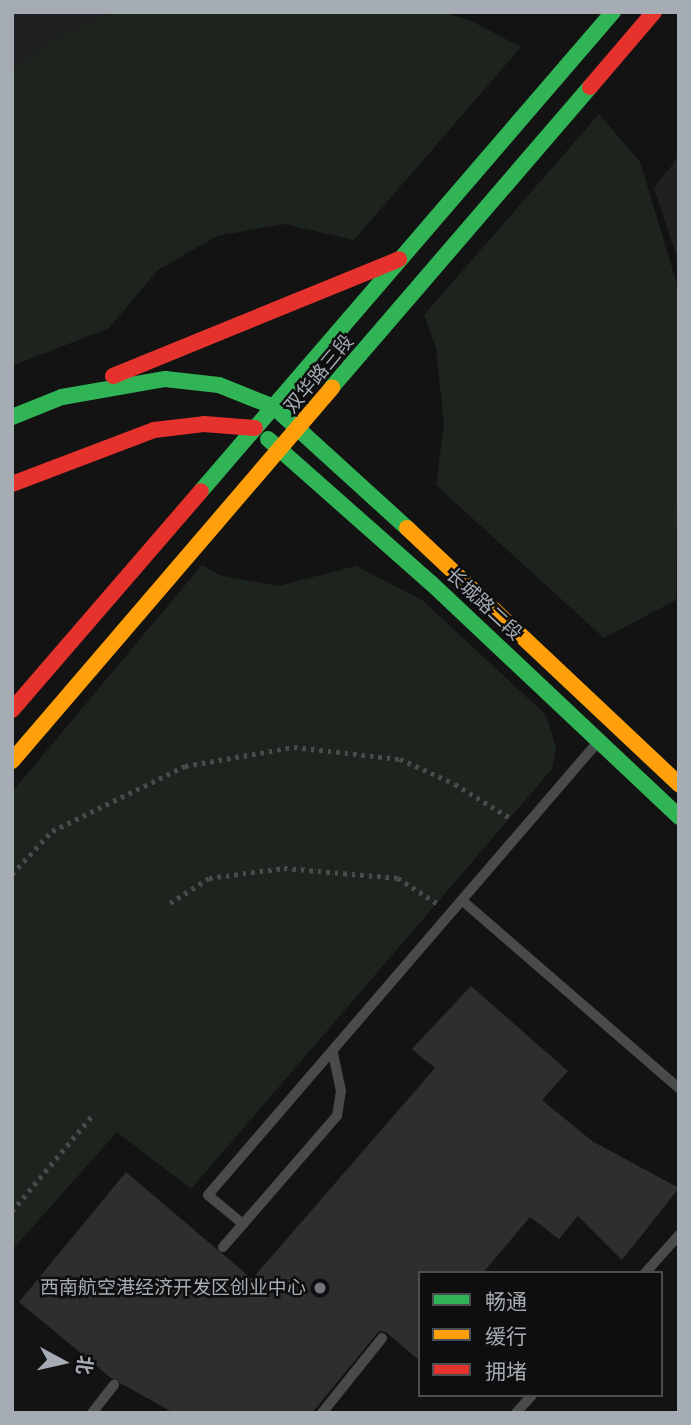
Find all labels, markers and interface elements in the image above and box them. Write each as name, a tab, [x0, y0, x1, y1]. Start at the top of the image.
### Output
street label: 双华路三段	[280, 330, 358, 418]
street label: 长城路二段	[441, 563, 527, 645]
legend	[418, 1271, 663, 1397]
place label: 西南航空港经济开发区创业中心	[40, 1277, 306, 1299]
marker: 西南航空港经济开发区创业中心	[312, 1280, 328, 1296]
text: 畅通	[485, 1289, 527, 1314]
text: 缓行	[485, 1324, 527, 1349]
north arrow	[28, 1327, 98, 1397]
text: 北	[72, 1354, 97, 1376]
text: 拥堵	[485, 1359, 527, 1384]

